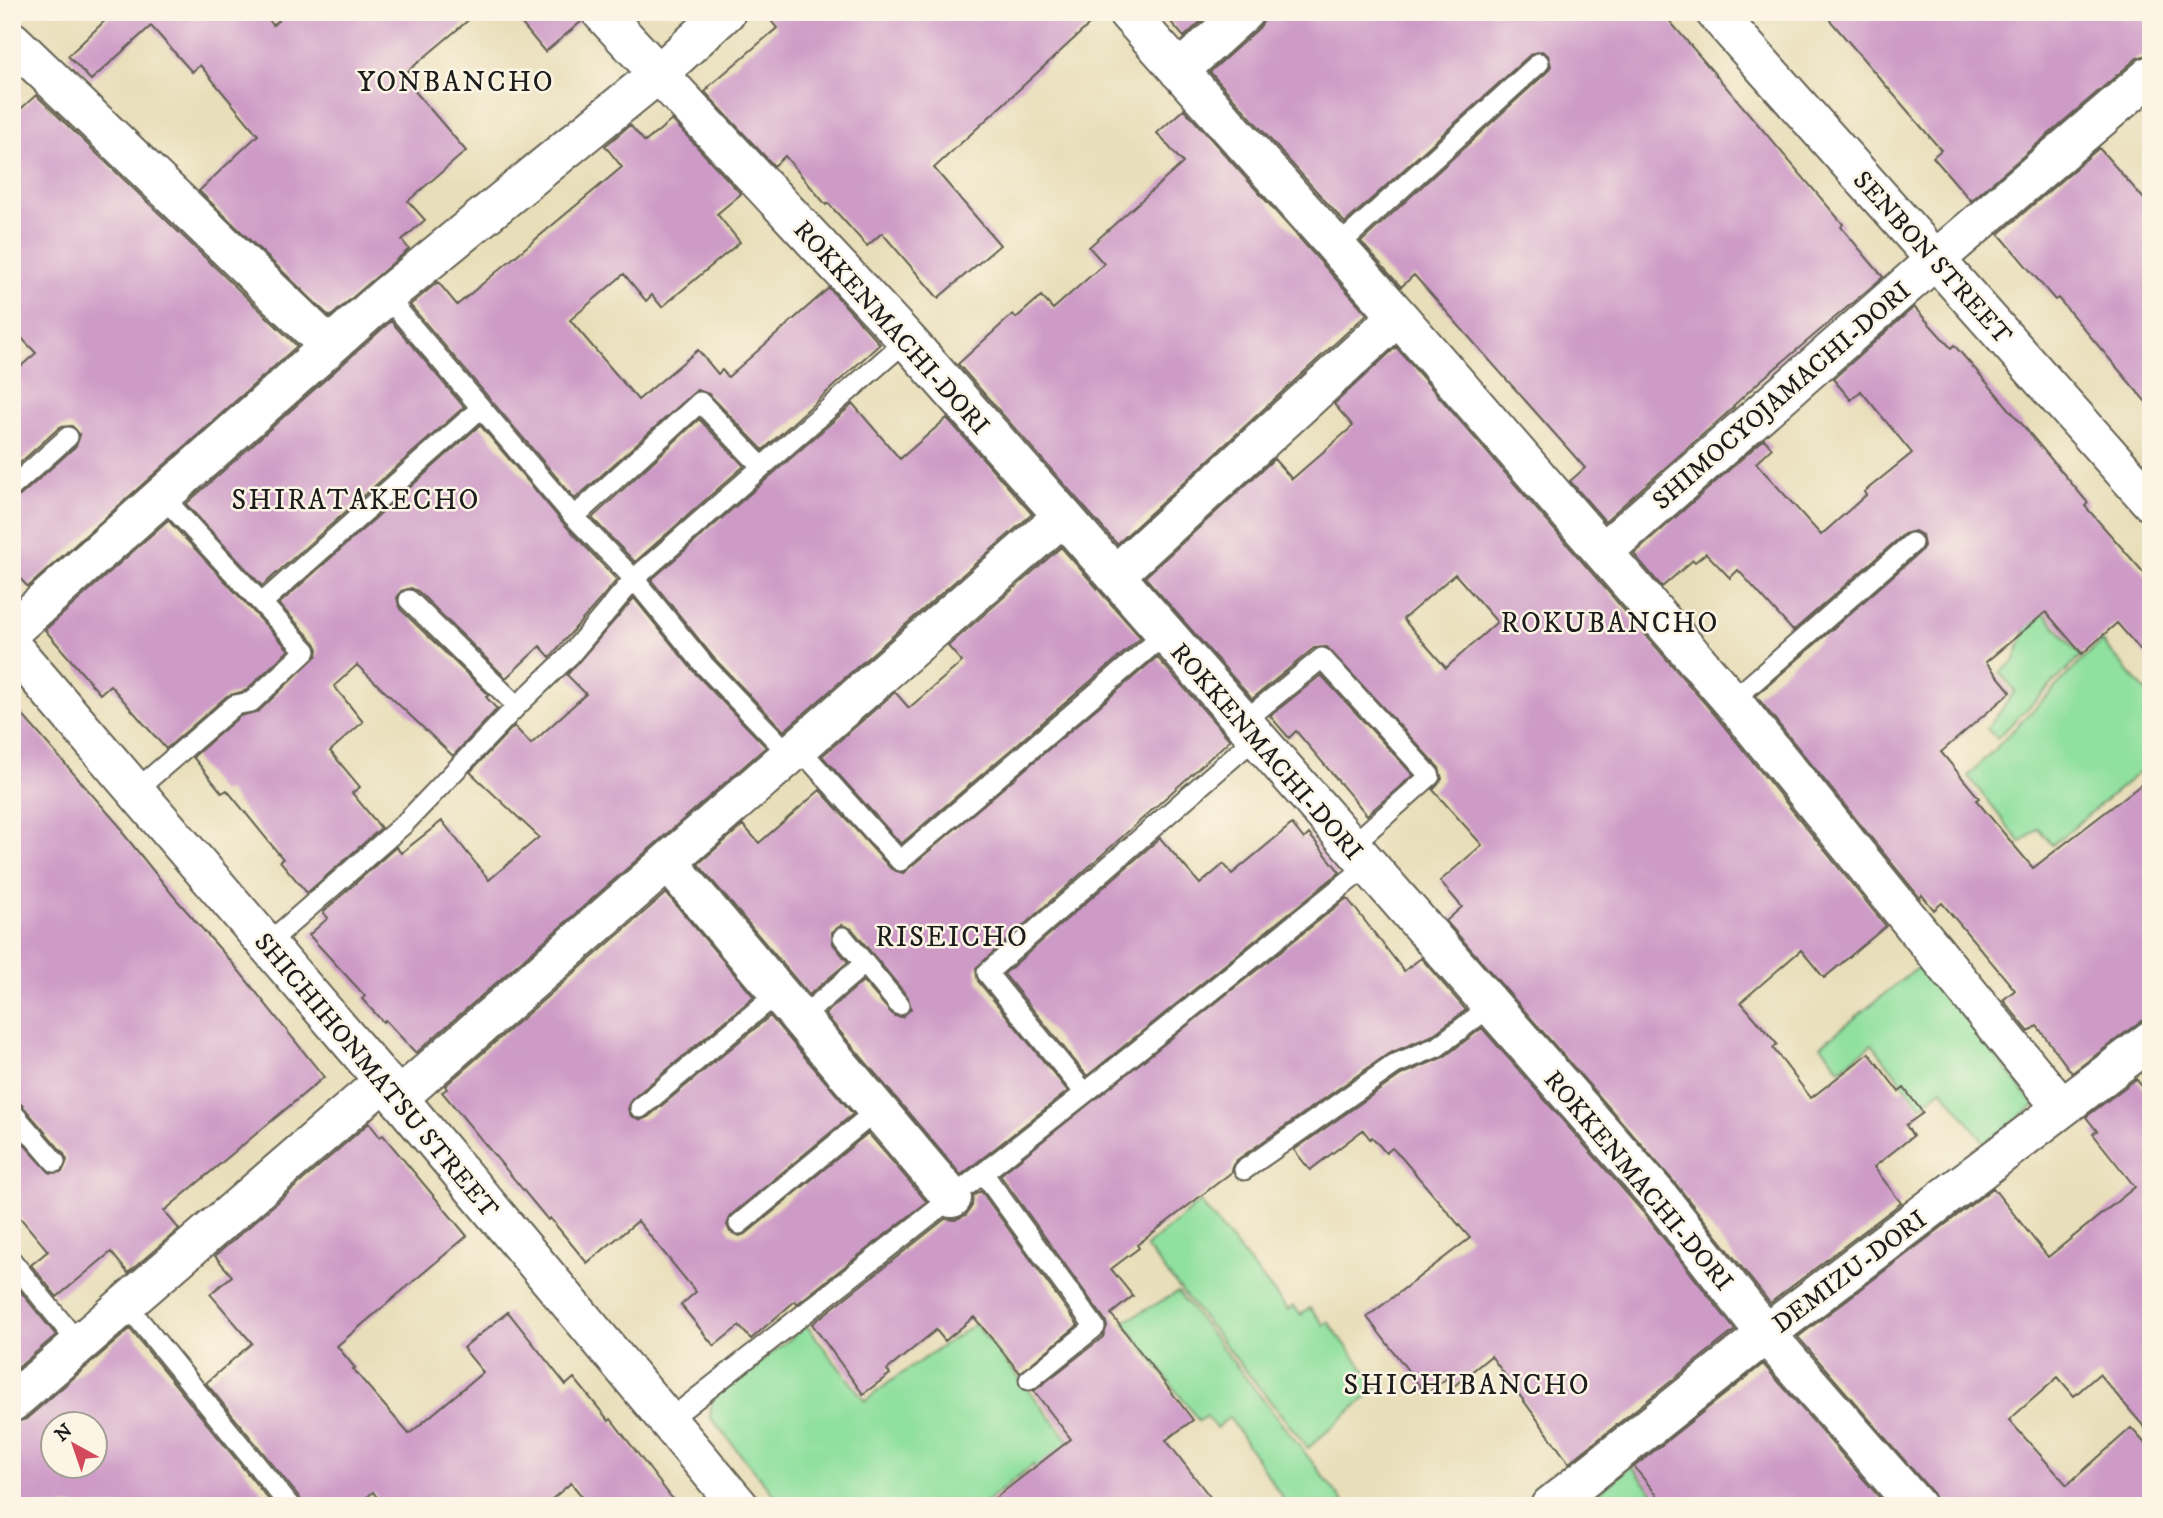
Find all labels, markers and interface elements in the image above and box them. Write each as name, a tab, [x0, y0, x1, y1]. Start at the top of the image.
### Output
district label: YONBANCHO	[357, 65, 555, 100]
street label: SENBON STREET	[1845, 164, 2019, 352]
street label: ROKKENMACHI-DORI	[786, 214, 996, 442]
street label: SHIMOCYOJAMACHI-DORI	[1646, 275, 1918, 517]
district label: SHIRATAKECHO	[232, 483, 480, 518]
district label: ROKUBANCHO	[1501, 606, 1719, 641]
street label: ROKKENMACHI-DORI	[1162, 636, 1369, 868]
district label: RISEICHO	[875, 920, 1029, 955]
street label: SHICHIHONMATSU STREET	[247, 926, 505, 1226]
street label: ROKKENMACHI-DORI	[1536, 1064, 1740, 1298]
street label: DEMIZU-DORI	[1766, 1203, 1934, 1341]
district label: SHICHIBANCHO	[1343, 1368, 1591, 1403]
north arrow	[38, 1410, 108, 1480]
text: N	[51, 1419, 78, 1447]

